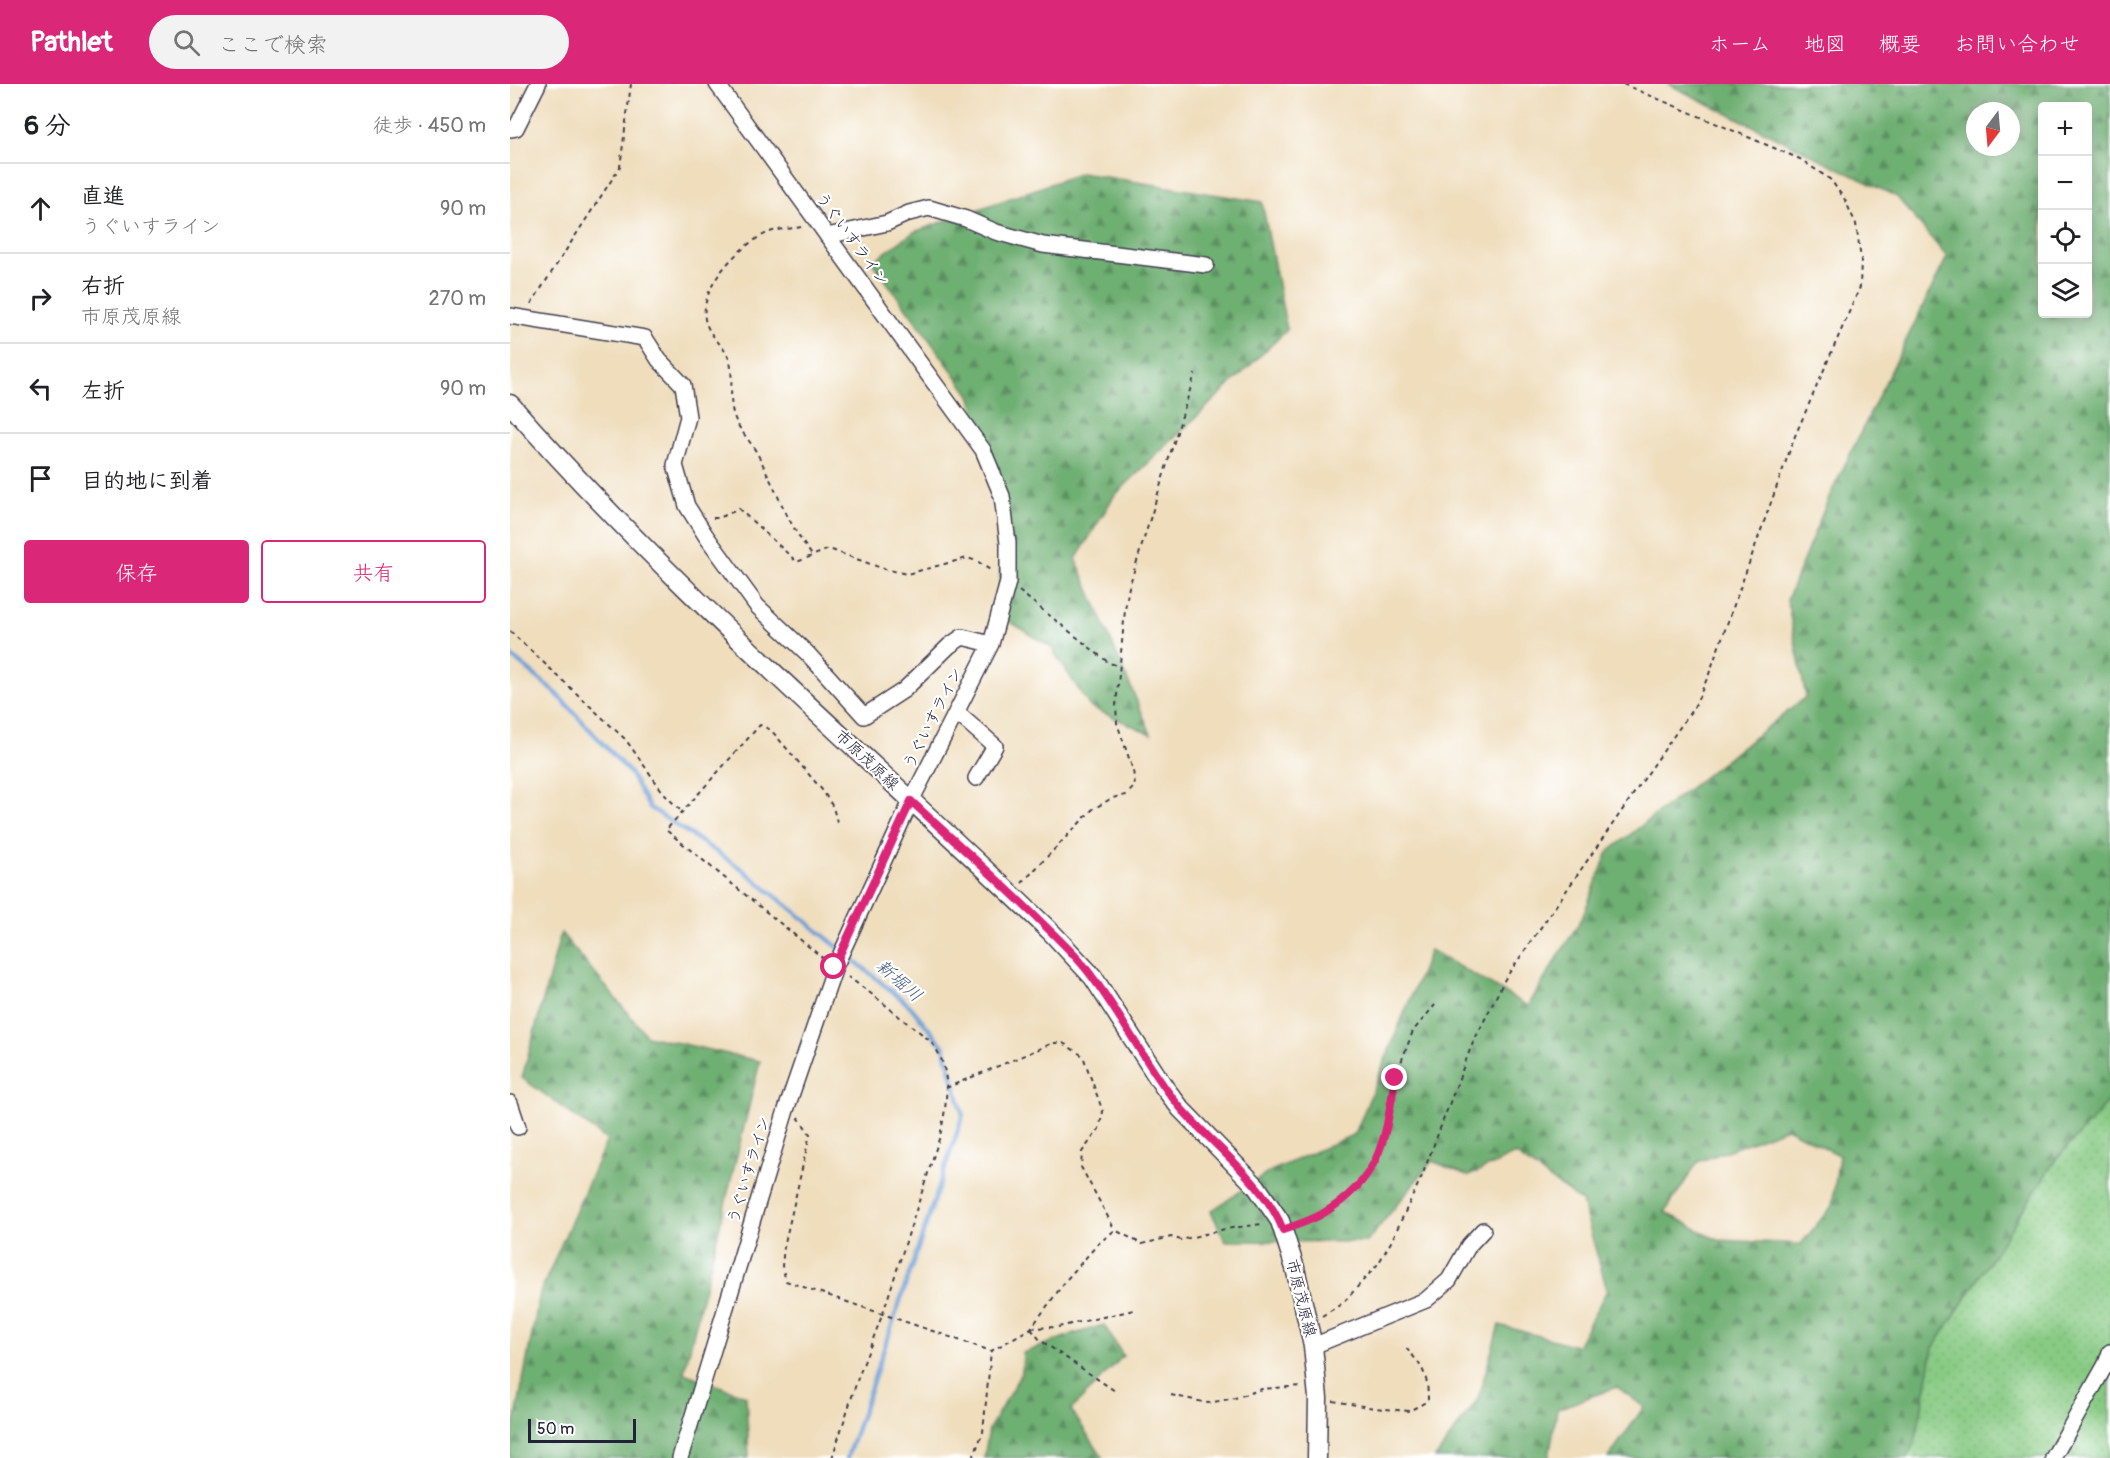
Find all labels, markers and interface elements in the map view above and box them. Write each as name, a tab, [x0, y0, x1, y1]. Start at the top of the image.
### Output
search box	[149, 15, 569, 69]
text: Pathlet	[30, 25, 113, 60]
icon: search	[170, 26, 203, 59]
text: ここで検索	[218, 31, 328, 59]
text: ホーム	[1709, 31, 1771, 58]
text: 地図	[1804, 31, 1846, 58]
text: 概要	[1879, 31, 1921, 58]
text: お問い合わせ	[1954, 31, 2080, 58]
north arrow	[1966, 102, 2020, 156]
map controls	[2038, 102, 2092, 318]
button: +	[2038, 102, 2092, 156]
text: 6 分	[24, 110, 71, 142]
text: 徒歩 · 450 m	[373, 113, 486, 138]
button: −	[2038, 156, 2092, 210]
text: 直進	[81, 182, 125, 210]
street label: うぐいすライン	[811, 188, 893, 290]
icon: ahead	[24, 192, 57, 225]
text: 90 m	[440, 196, 486, 221]
button: locate	[2038, 210, 2092, 264]
text: うぐいすライン	[81, 214, 220, 239]
button: layers	[2038, 264, 2092, 318]
text: 右折	[81, 272, 125, 300]
icon: right	[24, 282, 57, 315]
text: 270 m	[428, 286, 486, 311]
text: 市原茂原線	[81, 304, 181, 329]
icon: left	[24, 372, 57, 405]
text: 90 m	[440, 376, 486, 401]
text: 左折	[81, 377, 125, 405]
icon: arrive	[24, 462, 57, 495]
text: 目的地に到着	[81, 467, 213, 495]
button: 保存	[24, 540, 249, 603]
button: 共有	[261, 540, 486, 603]
street label: うぐいすライン	[899, 664, 967, 772]
street label: 市原茂原線	[831, 725, 903, 795]
route start	[820, 953, 846, 979]
water label: 新堀川	[871, 955, 927, 1007]
route end	[1381, 1064, 1407, 1090]
street label: うぐいすライン	[723, 1114, 775, 1226]
street label: 市原茂原線	[1282, 1257, 1320, 1339]
scale bar	[528, 1416, 636, 1444]
text: 50 m	[537, 1419, 574, 1439]

